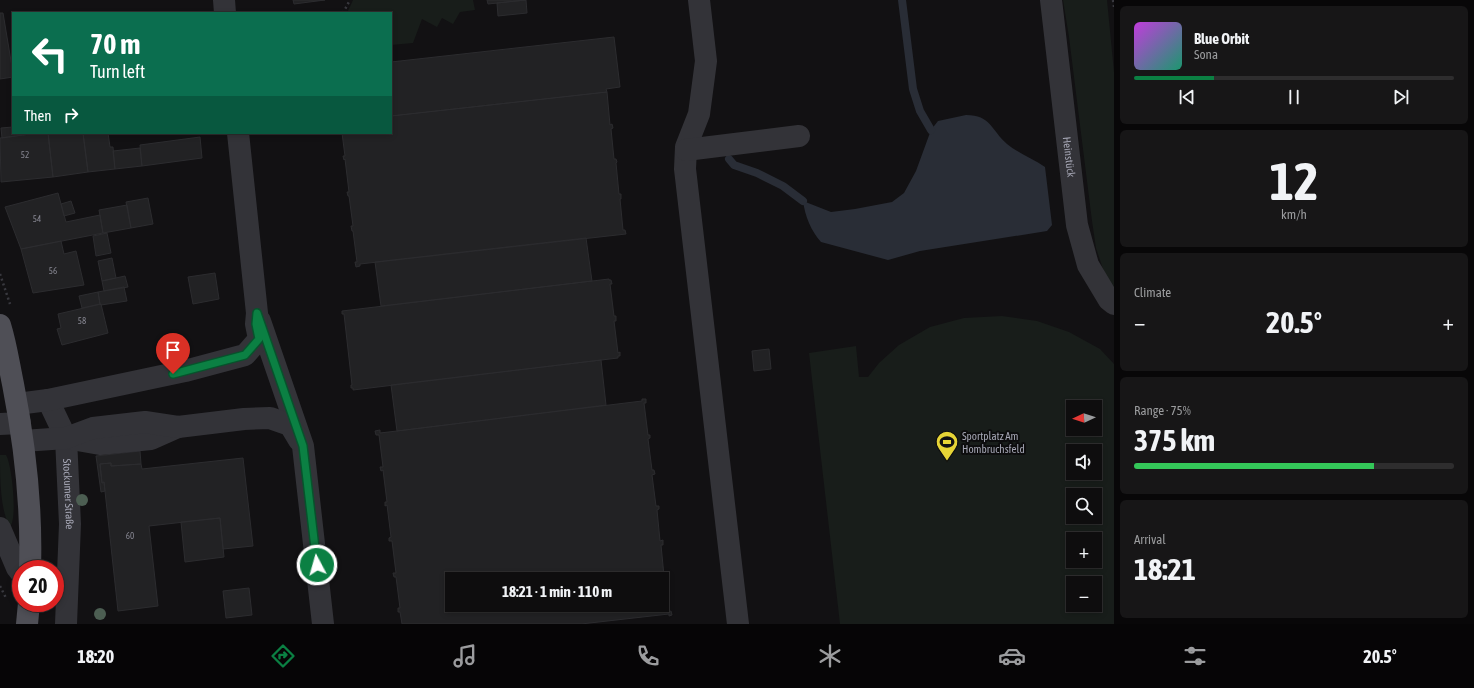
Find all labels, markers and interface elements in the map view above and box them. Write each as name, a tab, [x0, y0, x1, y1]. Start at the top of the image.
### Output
icon: left	[24, 28, 76, 80]
text: 70 m	[90, 28, 140, 60]
text: Blue Orbit	[1194, 30, 1249, 47]
text: Sona	[1194, 47, 1218, 62]
text: Turn left	[90, 61, 145, 82]
icon: previous	[1176, 86, 1198, 108]
icon: pause	[1283, 86, 1305, 108]
icon: next	[1390, 86, 1412, 108]
icon: right	[60, 104, 82, 126]
text: Then	[24, 107, 52, 124]
street label: Heinstück	[1061, 136, 1077, 178]
house number: 52	[21, 150, 29, 160]
text: 12	[1270, 151, 1318, 211]
text: km/h	[1281, 207, 1307, 222]
house number: 54	[33, 214, 41, 224]
house number: 56	[49, 266, 57, 276]
text: Climate	[1134, 285, 1171, 300]
text: 20.5°	[1266, 305, 1322, 339]
text: −	[1134, 309, 1145, 335]
text: +	[1443, 309, 1454, 335]
house number: 58	[78, 316, 86, 326]
pin	[156, 333, 190, 374]
icon: arrive	[162, 339, 184, 361]
north arrow	[1066, 400, 1102, 436]
map controls	[1066, 400, 1102, 612]
text: Range · 75%	[1134, 403, 1191, 418]
text: 375 km	[1134, 423, 1215, 457]
sports icon: Sportplatz Am Hombruchsfeld	[934, 429, 960, 462]
place label: Sportplatz Am Hombruchsfeld	[962, 430, 1025, 455]
button: sound	[1066, 444, 1102, 480]
street label: Stockumer Straße	[61, 458, 76, 530]
button: search	[1066, 488, 1102, 524]
house number: 60	[126, 531, 134, 541]
button: +	[1066, 532, 1102, 568]
text: Arrival	[1134, 532, 1166, 547]
position arrow	[296, 544, 338, 586]
text: 18:21	[1134, 552, 1196, 586]
speed limit sign: 20	[12, 560, 64, 612]
button: −	[1066, 576, 1102, 612]
text: 18:21 · 1 min · 110 m	[502, 583, 612, 600]
icon: directions	[269, 642, 297, 670]
icon: music	[451, 642, 479, 670]
icon: phone	[634, 642, 662, 670]
icon: climate	[816, 642, 844, 670]
icon: car	[998, 642, 1026, 670]
icon: filters	[1181, 642, 1209, 670]
text: 18:20	[77, 646, 114, 667]
text: 20.5°	[1363, 646, 1397, 667]

